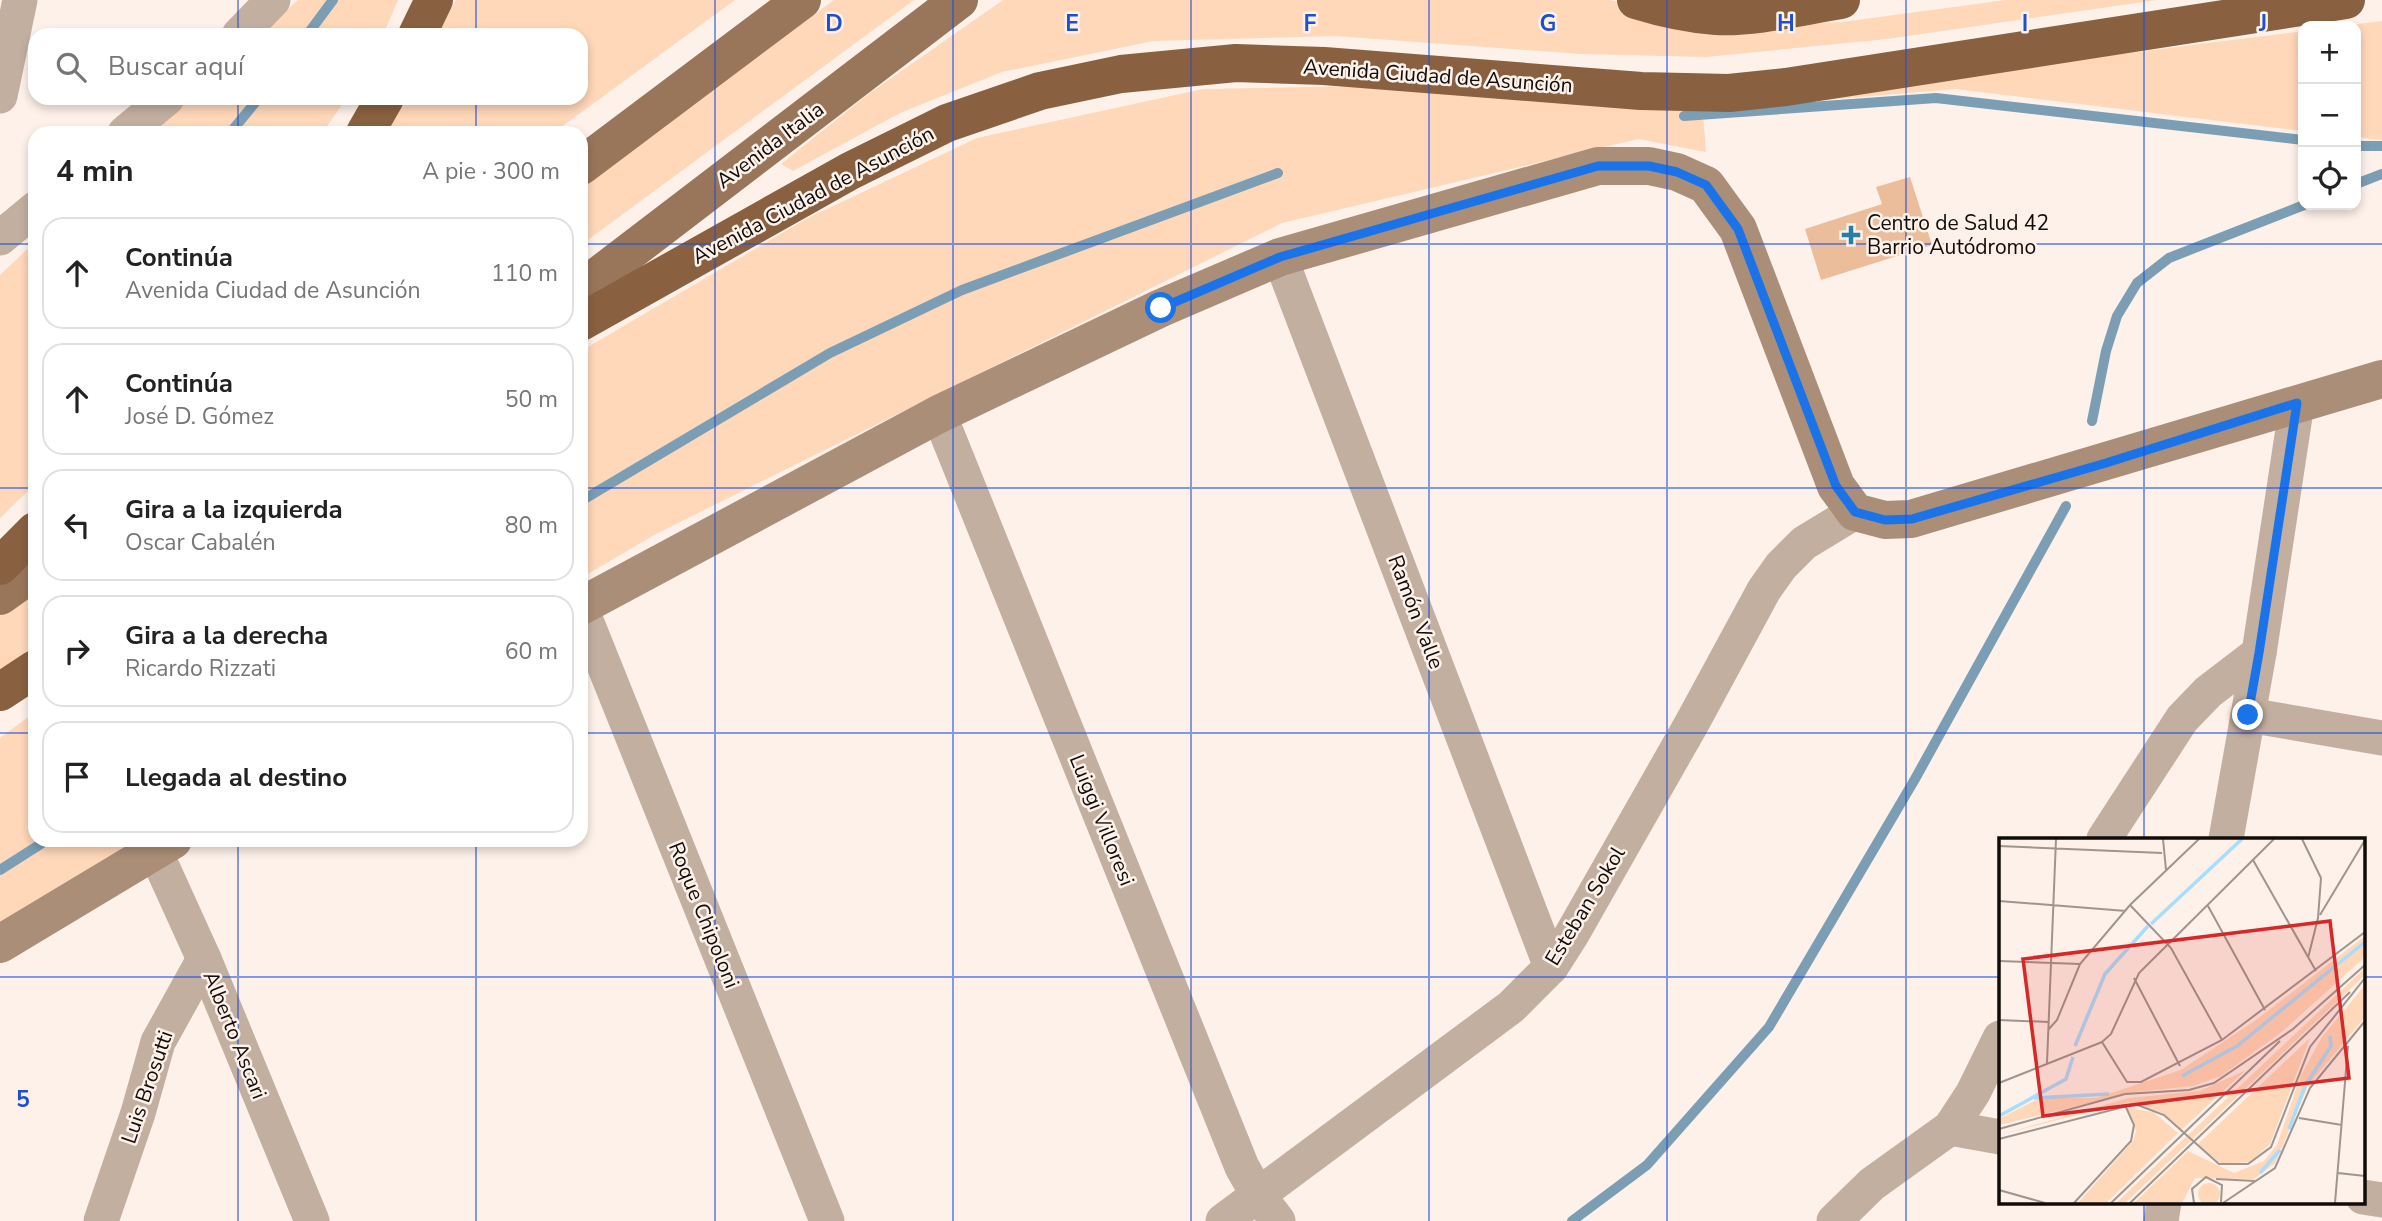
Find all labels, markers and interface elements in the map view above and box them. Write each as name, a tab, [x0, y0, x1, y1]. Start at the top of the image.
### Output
text: D	[825, 8, 843, 39]
text: E	[1065, 8, 1079, 39]
text: F	[1304, 8, 1317, 39]
text: G	[1540, 8, 1556, 39]
text: H	[1777, 8, 1795, 39]
text: I	[2022, 8, 2028, 39]
text: J	[2258, 8, 2267, 39]
map controls	[2298, 21, 2361, 210]
button: +	[2298, 21, 2361, 84]
search box	[28, 28, 588, 105]
icon: search	[52, 48, 90, 86]
text: Buscar aquí	[108, 49, 244, 84]
street label: Avenida Ciudad de Asunción	[1302, 53, 1574, 99]
button: −	[2298, 84, 2361, 147]
street label: Avenida Italia	[710, 95, 830, 195]
street label: Avenida Ciudad de Asunción	[687, 119, 939, 271]
button: locate	[2298, 147, 2361, 210]
text: 4 min	[56, 151, 134, 192]
text: A pie · 300 m	[422, 156, 560, 187]
place label: Centro de Salud 42 Barrio Autódromo	[1867, 209, 2049, 261]
marker: Centro de Salud 42 Barrio Autódromo	[1841, 225, 1861, 245]
text: Continúa	[125, 240, 233, 275]
icon: ahead	[58, 254, 96, 292]
text: 110 m	[491, 258, 558, 289]
text: Avenida Ciudad de Asunción	[125, 275, 421, 306]
route start	[1145, 292, 1176, 323]
text: Continúa	[125, 366, 233, 401]
icon: ahead	[58, 380, 96, 418]
text: 50 m	[505, 384, 558, 415]
text: José D. Gómez	[125, 401, 274, 432]
text: Gira a la izquierda	[125, 492, 343, 527]
icon: left	[58, 506, 96, 544]
text: 80 m	[505, 510, 558, 541]
text: Oscar Cabalén	[125, 527, 275, 558]
street label: Ramón Valle	[1381, 551, 1451, 673]
text: Gira a la derecha	[125, 618, 328, 653]
icon: right	[58, 632, 96, 670]
text: 60 m	[505, 636, 558, 667]
text: Ricardo Rizzati	[125, 653, 276, 684]
route end	[2232, 699, 2263, 730]
street label: Luiggi Villoresi	[1063, 750, 1141, 890]
icon: arrive	[58, 758, 96, 796]
text: Llegada al destino	[125, 760, 347, 795]
street label: Roque Chipoloni	[662, 838, 746, 992]
inset map	[1999, 838, 2364, 1204]
street label: Esteban Sokol	[1539, 841, 1632, 971]
street label: Alberto Ascari	[197, 967, 273, 1103]
street label: Luis Brosutti	[115, 1027, 179, 1147]
text: 5	[16, 1084, 30, 1115]

